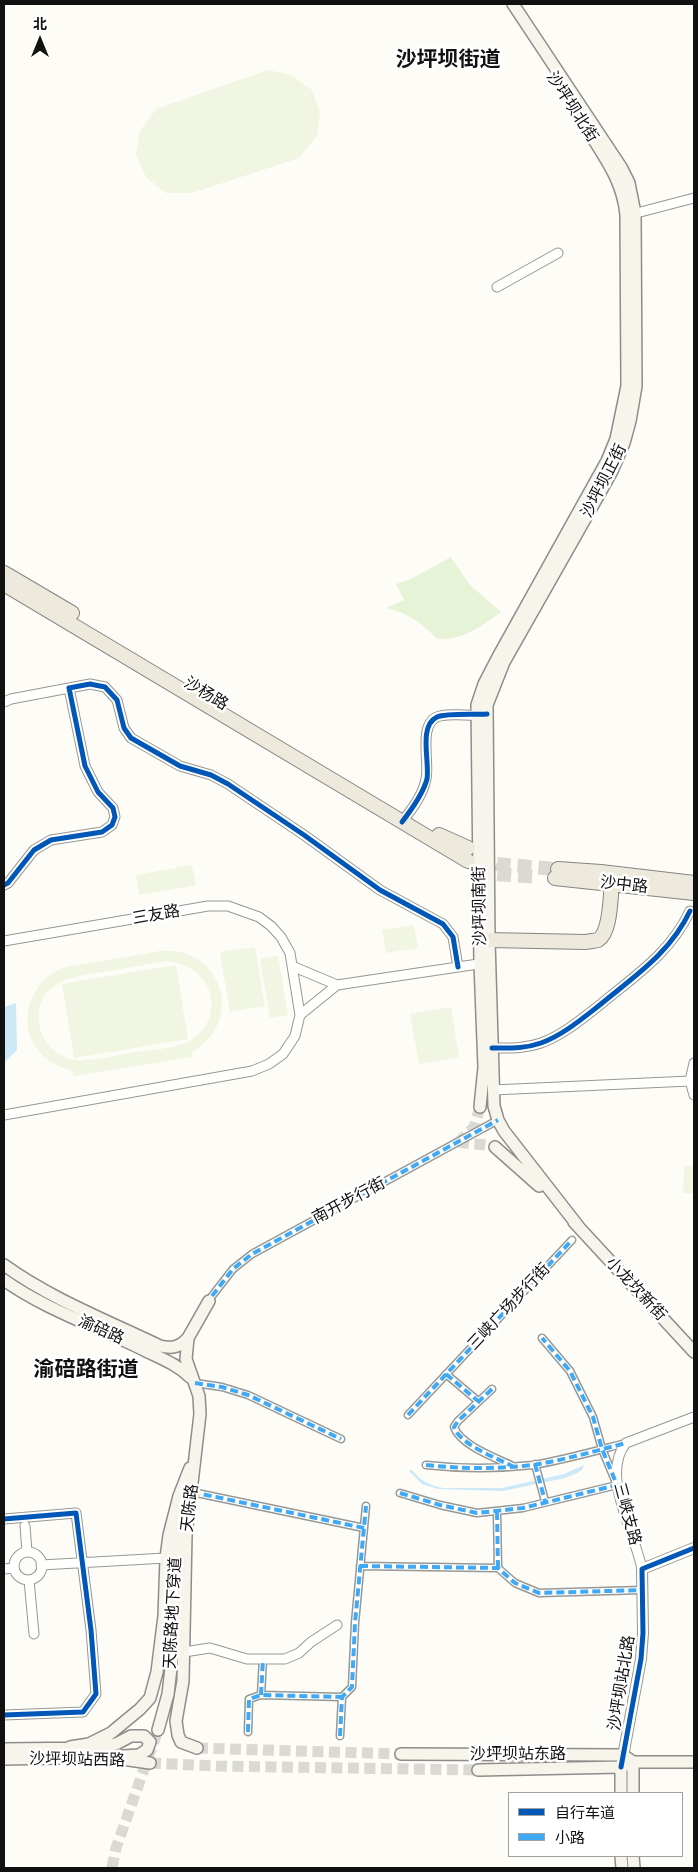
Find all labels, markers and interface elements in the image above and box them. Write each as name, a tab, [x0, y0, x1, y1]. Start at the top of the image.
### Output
north arrow	[15, 15, 65, 65]
text: 北	[33, 16, 47, 33]
district label: 沙坪坝街道	[396, 47, 500, 73]
street label: 沙坪坝北街	[542, 68, 602, 146]
street label: 沙坪坝正街	[577, 441, 631, 521]
street label: 沙杨路	[180, 673, 232, 715]
street label: 沙坪坝南街	[470, 866, 490, 946]
street label: 沙中路	[599, 873, 649, 897]
street label: 三友路	[131, 901, 181, 929]
street label: 南开步行街	[309, 1174, 389, 1228]
street label: 小龙坎新街	[602, 1253, 670, 1325]
street label: 三峡广场步行街	[464, 1259, 554, 1355]
street label: 渝碚路	[75, 1311, 127, 1349]
district label: 渝碚路街道	[34, 1357, 138, 1383]
street label: 三峡支路	[609, 1481, 645, 1547]
street label: 天陈路	[178, 1483, 202, 1533]
street label: 天陈路地下穿道	[160, 1557, 186, 1669]
street label: 沙坪坝站北路	[605, 1634, 639, 1732]
street label: 沙坪坝站东路	[470, 1744, 566, 1764]
street label: 沙坪坝站西路	[29, 1750, 125, 1770]
legend	[508, 1792, 683, 1857]
text: 自行车道	[555, 1804, 615, 1822]
text: 小路	[555, 1829, 585, 1847]

